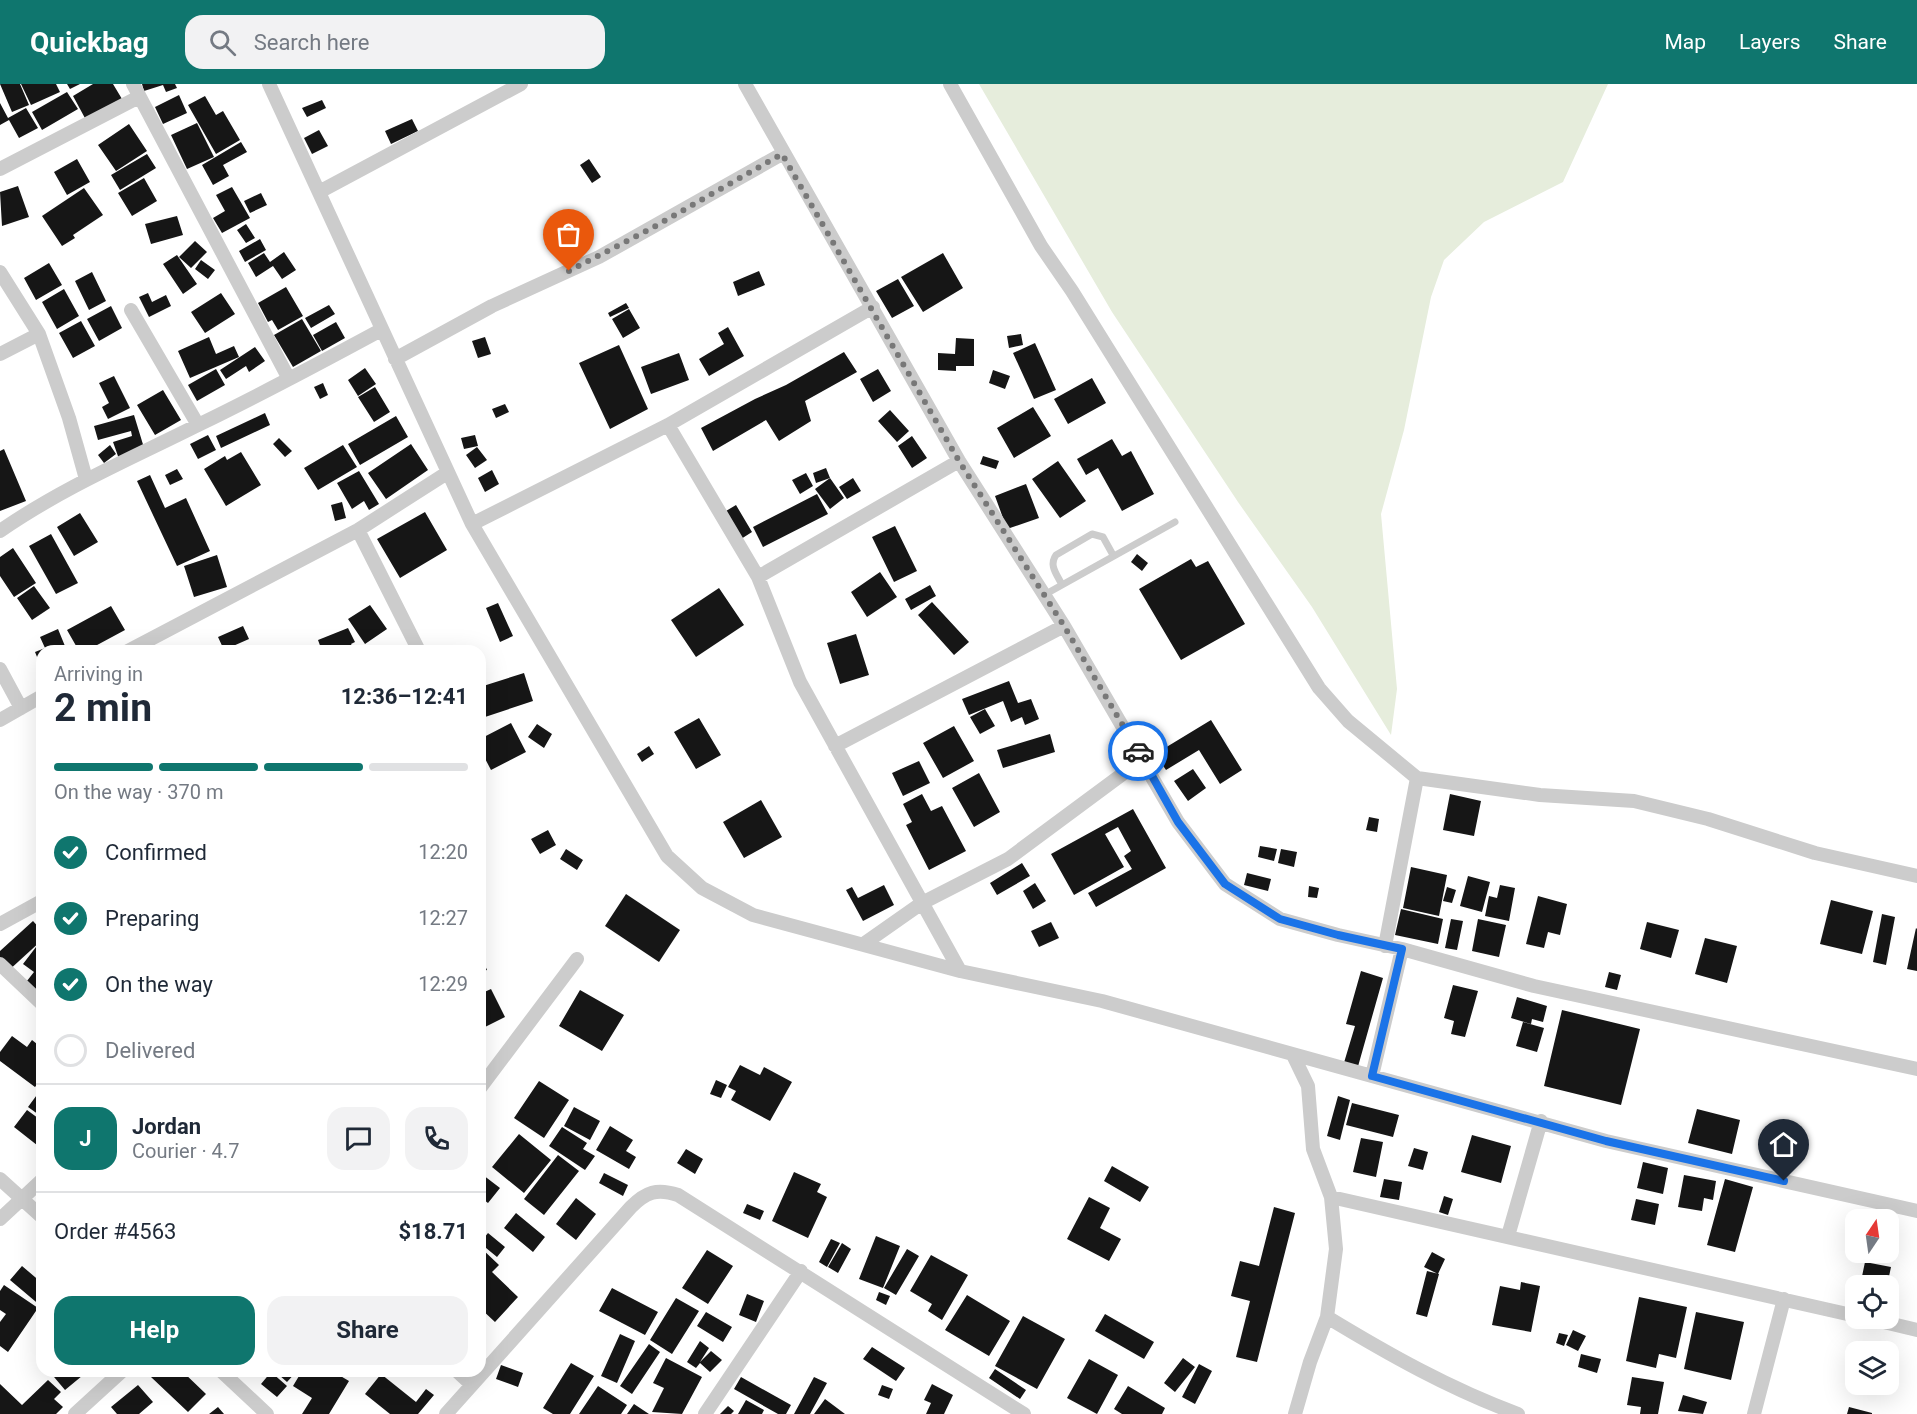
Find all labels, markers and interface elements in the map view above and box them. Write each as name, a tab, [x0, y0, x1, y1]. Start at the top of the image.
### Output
search box	[185, 15, 605, 69]
text: Quickbag	[30, 26, 149, 59]
icon: search	[206, 26, 239, 59]
text: Search here	[254, 30, 369, 55]
text: Map	[1664, 30, 1706, 54]
text: Layers	[1739, 30, 1800, 54]
text: Share	[1833, 30, 1887, 54]
pin	[543, 209, 594, 271]
icon: bag	[552, 218, 585, 251]
text: Arriving in	[54, 662, 143, 686]
text: 12:36–12:41	[341, 684, 468, 709]
text: 2 min	[54, 685, 152, 731]
courier	[1108, 721, 1168, 781]
icon: car	[1122, 735, 1155, 768]
text: On the way · 370 m	[54, 780, 223, 804]
icon: check	[54, 836, 87, 869]
text: Confirmed	[105, 840, 207, 865]
text: 12:20	[418, 840, 468, 864]
icon: check	[54, 902, 87, 935]
text: Preparing	[105, 906, 199, 931]
text: 12:27	[418, 906, 468, 930]
icon: check	[54, 968, 87, 1001]
text: On the way	[105, 972, 213, 997]
text: 12:29	[418, 972, 468, 996]
text: Delivered	[105, 1038, 195, 1063]
button: chat	[327, 1107, 390, 1170]
button: phone	[405, 1107, 468, 1170]
text: Jordan	[132, 1114, 201, 1139]
pin	[1758, 1119, 1809, 1181]
text: J	[79, 1126, 92, 1151]
icon: home	[1767, 1128, 1800, 1161]
text: Courier · 4.7	[132, 1139, 239, 1163]
north arrow	[1845, 1209, 1899, 1263]
map controls	[1845, 1209, 1899, 1395]
text: Order #4563	[54, 1219, 176, 1244]
text: $18.71	[399, 1219, 468, 1244]
button: locate	[1845, 1275, 1899, 1329]
button: Help	[54, 1296, 255, 1365]
button: Share	[267, 1296, 468, 1365]
button: layers	[1845, 1341, 1899, 1395]

